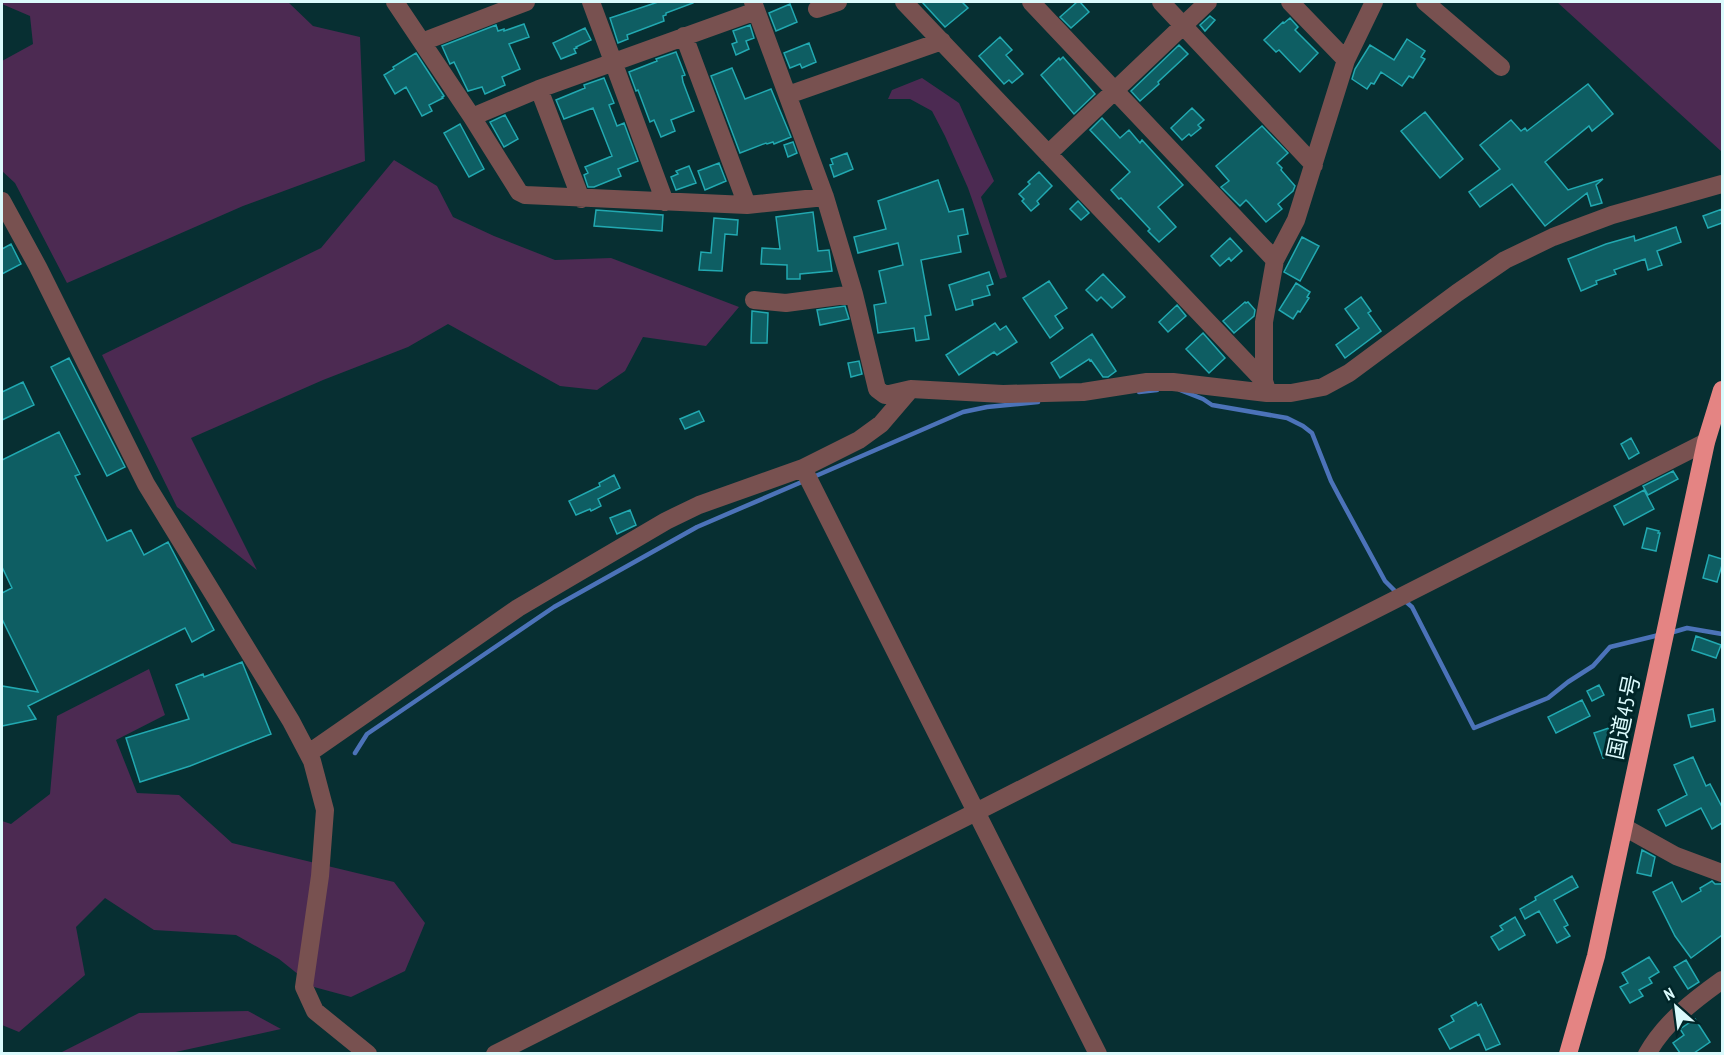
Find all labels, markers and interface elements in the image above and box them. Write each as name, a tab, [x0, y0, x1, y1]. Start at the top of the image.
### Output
street label: 国道45号	[1600, 672, 1646, 762]
north arrow	[1646, 977, 1706, 1037]
text: N	[1660, 983, 1677, 1005]

